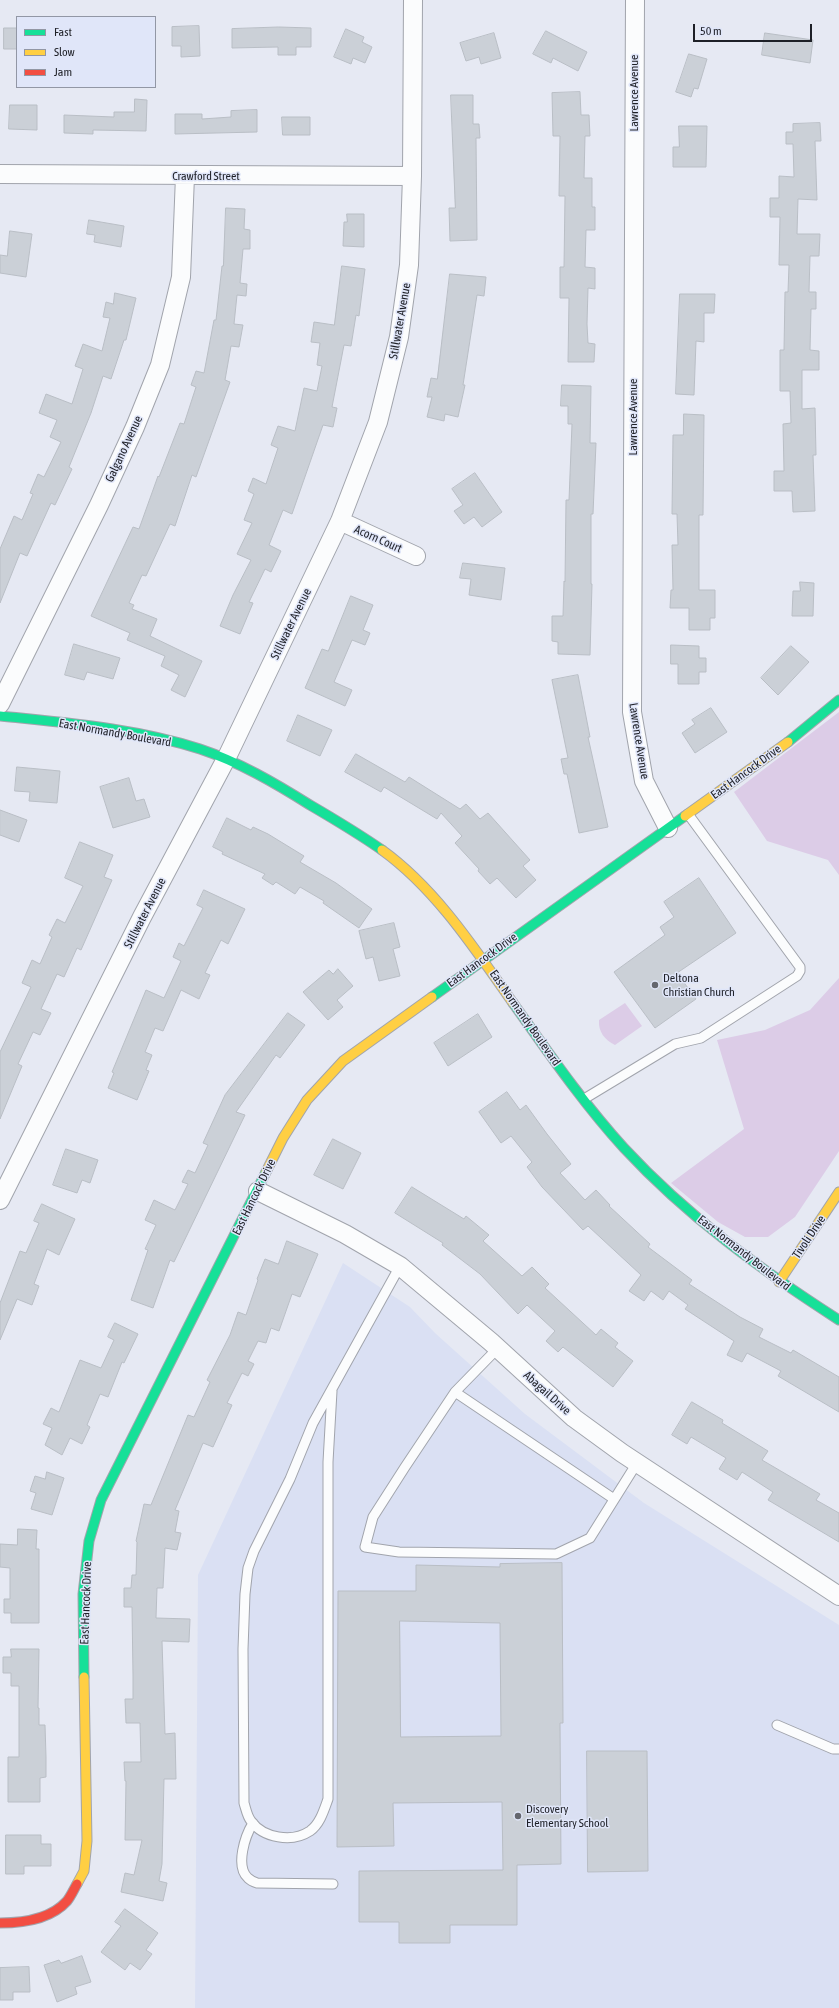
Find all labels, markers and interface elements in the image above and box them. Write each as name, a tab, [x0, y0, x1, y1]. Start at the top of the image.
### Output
legend	[16, 16, 156, 88]
scale bar	[695, 16, 814, 42]
text: 50 m	[700, 24, 722, 38]
text: Fast	[54, 25, 72, 39]
text: Slow	[54, 45, 75, 59]
street label: Lawrence Avenue	[627, 55, 641, 131]
text: Jam	[54, 65, 72, 79]
street label: Crawford Street	[172, 169, 240, 183]
street label: Stillwater Avenue	[386, 282, 414, 360]
street label: Lawrence Avenue	[626, 379, 640, 455]
street label: Galgano Avenue	[102, 413, 146, 485]
street label: Acorn Court	[352, 522, 404, 556]
street label: Stillwater Avenue	[268, 586, 314, 662]
street label: Lawrence Avenue	[626, 702, 652, 780]
street label: East Normandy Boulevard	[58, 716, 172, 750]
street label: East Hancock Drive	[708, 742, 784, 802]
street label: Stillwater Avenue	[121, 875, 169, 951]
street label: East Hancock Drive	[444, 930, 520, 990]
street label: East Normandy Boulevard	[486, 967, 564, 1069]
place label: Deltona Christian Church	[663, 971, 735, 999]
marker: Deltona Christian Church	[650, 980, 660, 990]
street label: East Hancock Drive	[229, 1156, 279, 1238]
street label: East Normandy Boulevard	[695, 1212, 793, 1294]
street label: Tivoli Drive	[789, 1213, 829, 1261]
street label: Abagail Drive	[520, 1368, 574, 1418]
street label: East Hancock Drive	[77, 1561, 95, 1645]
place label: Discovery Elementary School	[526, 1802, 608, 1830]
marker: Discovery Elementary School	[513, 1811, 523, 1821]

